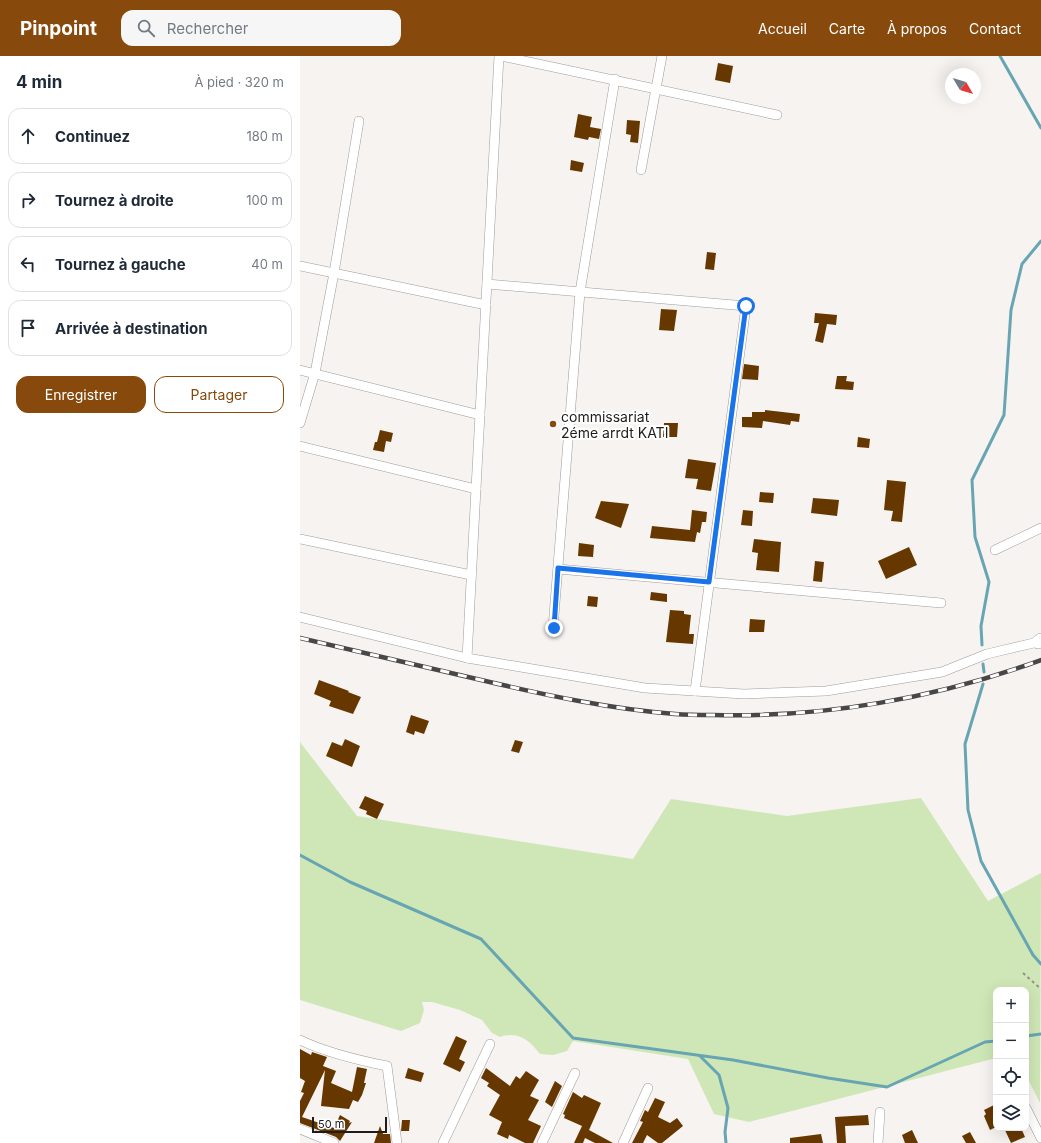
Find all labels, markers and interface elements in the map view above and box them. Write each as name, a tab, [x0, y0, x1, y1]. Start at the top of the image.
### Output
search box	[121, 10, 401, 46]
text: Pinpoint	[20, 17, 97, 40]
icon: search	[135, 17, 157, 39]
text: Rechercher	[167, 19, 248, 38]
text: Accueil	[758, 20, 807, 37]
text: Carte	[829, 20, 865, 37]
text: À propos	[887, 20, 947, 37]
text: Contact	[969, 20, 1021, 37]
north arrow	[945, 68, 981, 104]
text: 4 min	[16, 72, 62, 92]
text: À pied · 320 m	[194, 74, 284, 90]
icon: ahead	[17, 125, 39, 147]
text: Continuez	[55, 127, 130, 146]
text: 180 m	[246, 128, 283, 144]
icon: right	[17, 189, 39, 211]
text: Tournez à droite	[55, 191, 174, 210]
text: 100 m	[246, 192, 283, 208]
icon: left	[17, 253, 39, 275]
text: Tournez à gauche	[55, 255, 186, 274]
text: 40 m	[251, 256, 283, 272]
route start	[737, 297, 755, 315]
icon: arrive	[17, 317, 39, 339]
text: Arrivée à destination	[55, 319, 208, 338]
button: Enregistrer	[16, 376, 146, 413]
button: Partager	[154, 376, 284, 413]
place label: commissariat 2éme arrdt KATI	[561, 408, 668, 441]
marker: commissariat 2éme arrdt KATI	[548, 419, 558, 429]
route end	[545, 619, 563, 637]
map controls	[993, 987, 1029, 1131]
button: +	[993, 987, 1029, 1023]
button: −	[993, 1023, 1029, 1059]
button: locate	[993, 1059, 1029, 1095]
button: layers	[993, 1095, 1029, 1131]
scale bar	[312, 1115, 387, 1134]
text: 50 m	[318, 1117, 344, 1131]

